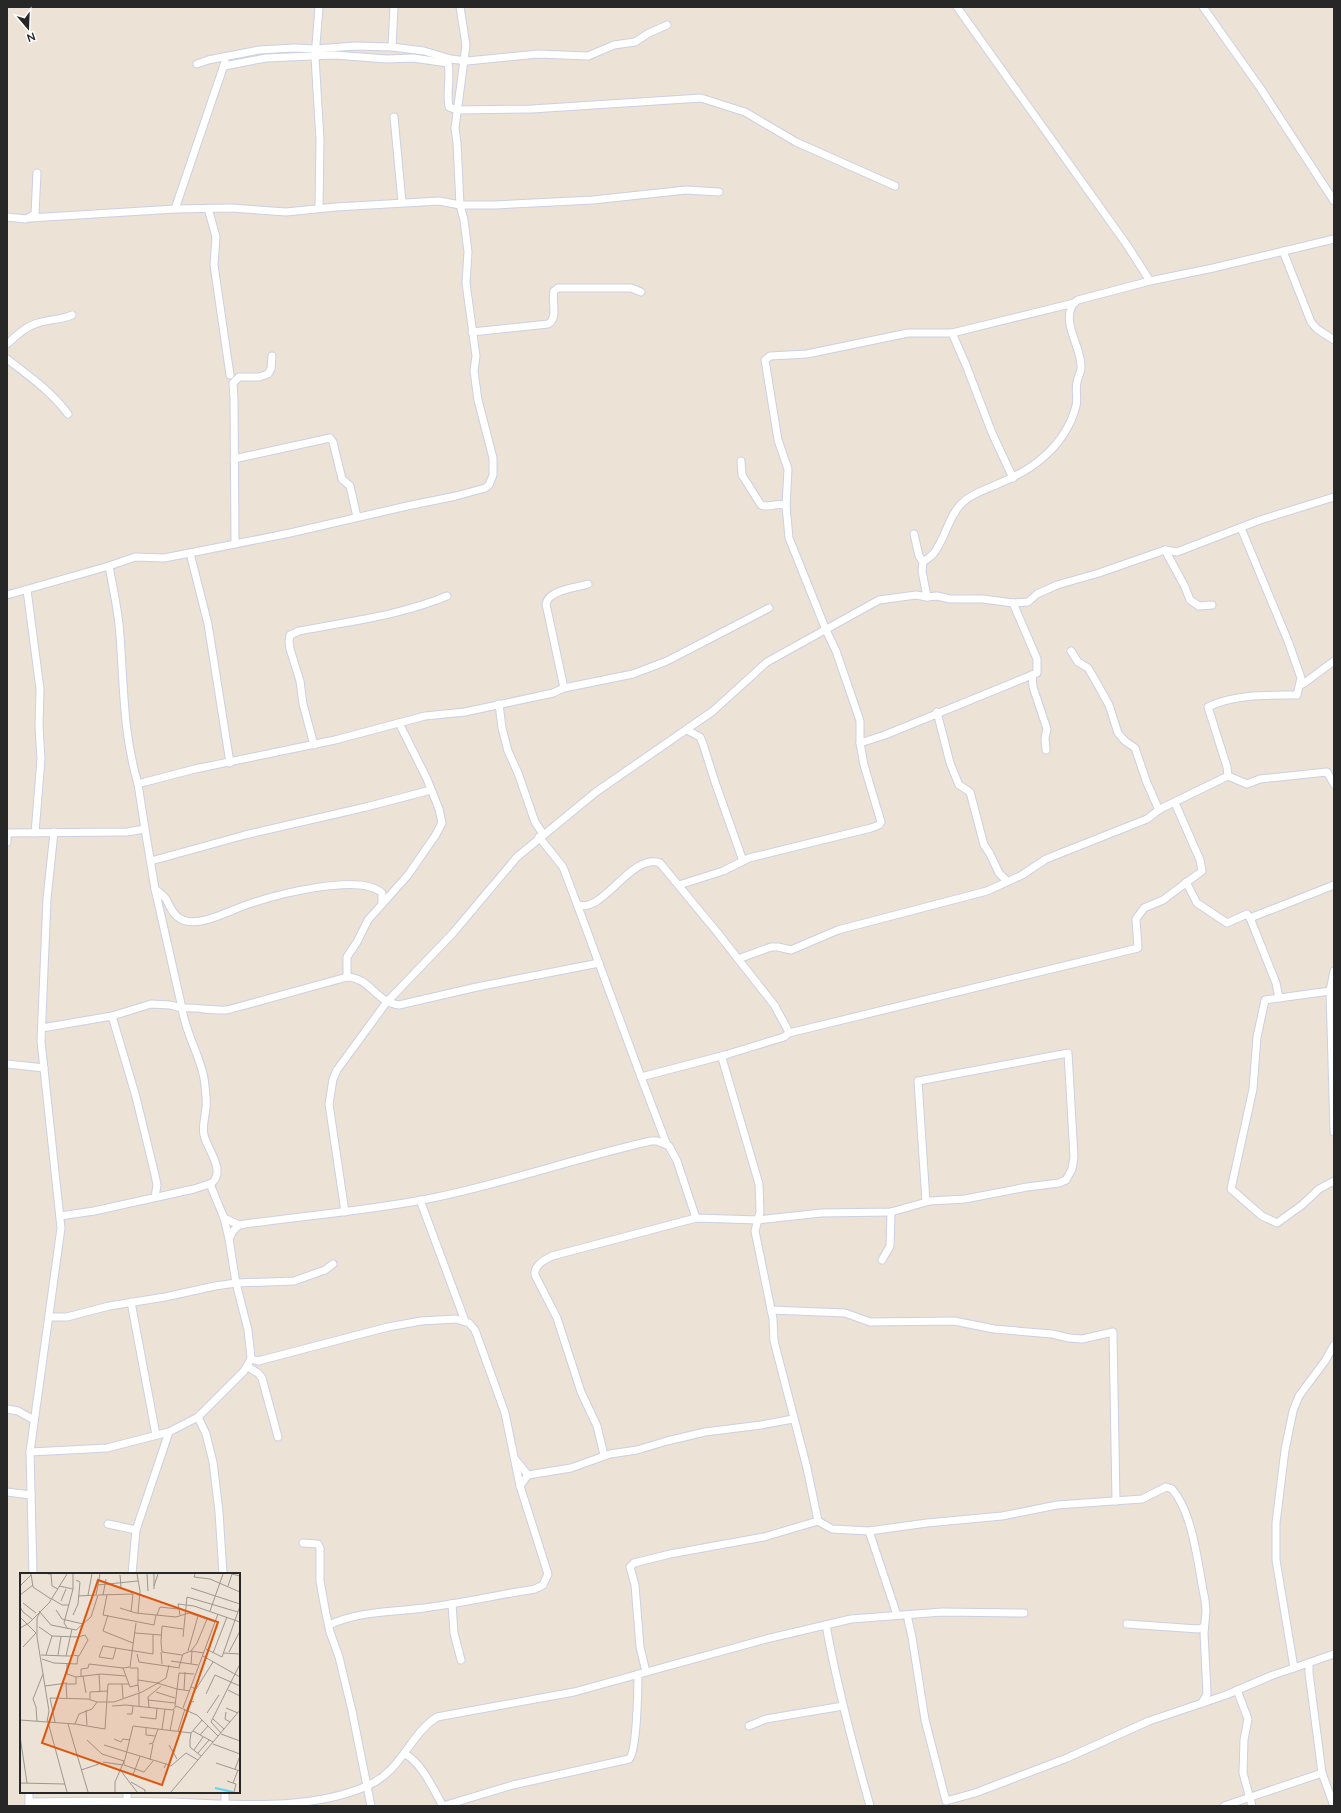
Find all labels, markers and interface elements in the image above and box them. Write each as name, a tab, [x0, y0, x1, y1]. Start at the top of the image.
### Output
north arrow	[8, 8, 48, 48]
text: N	[25, 29, 37, 45]
inset map	[20, 1573, 240, 1793]

